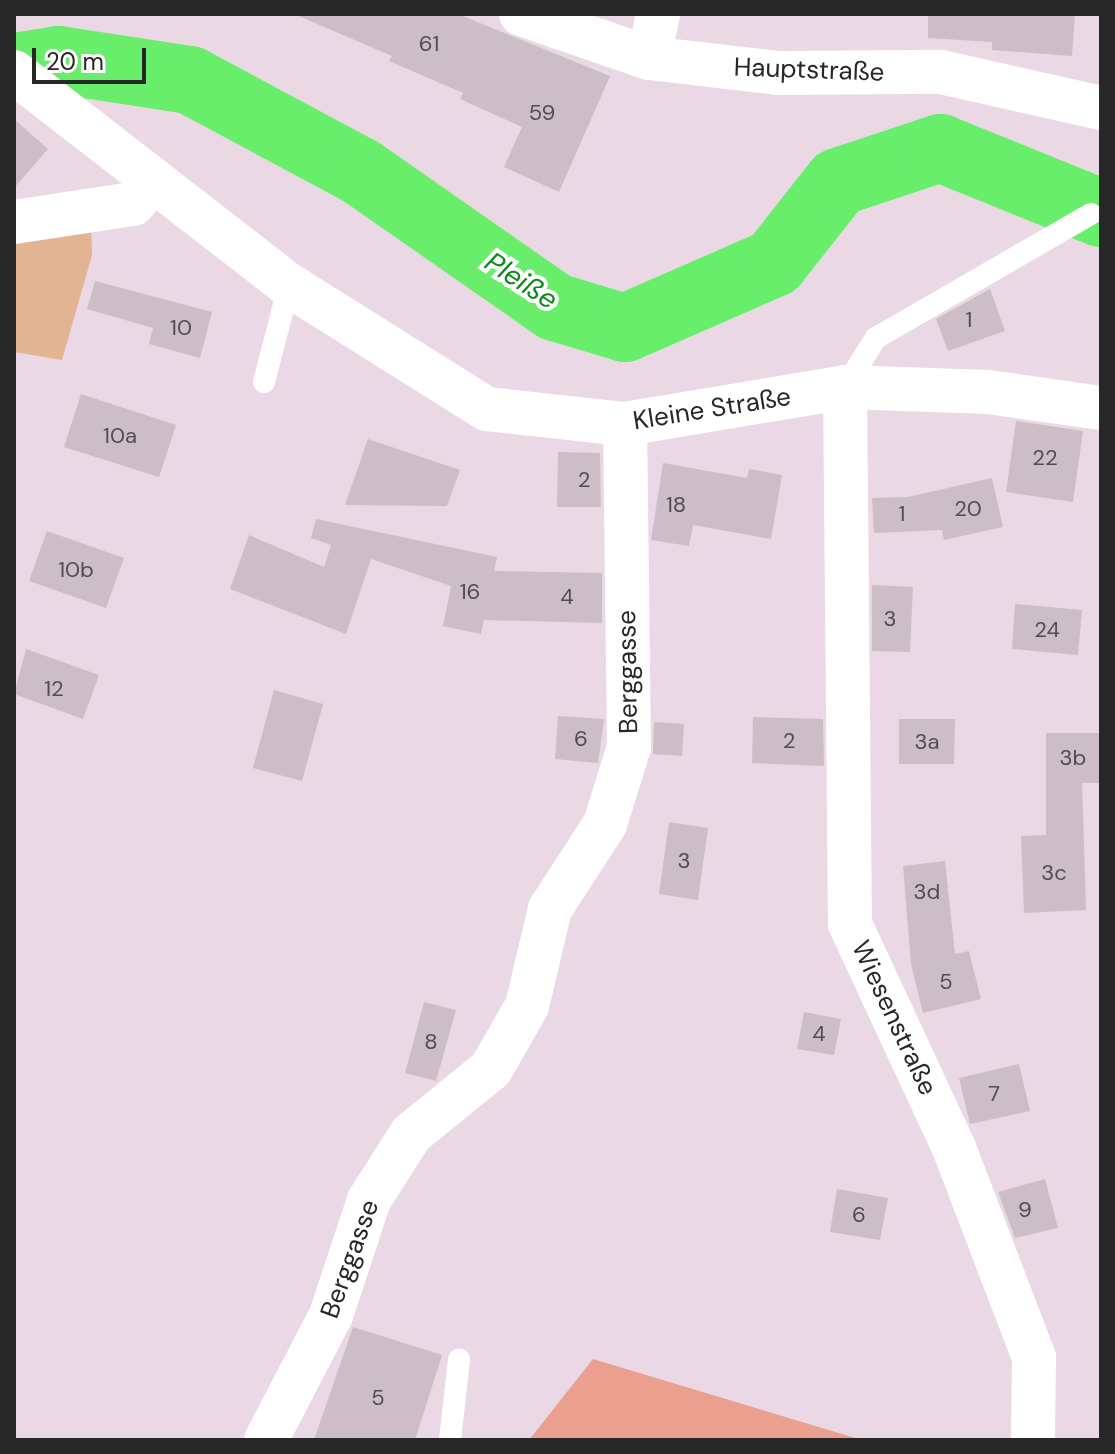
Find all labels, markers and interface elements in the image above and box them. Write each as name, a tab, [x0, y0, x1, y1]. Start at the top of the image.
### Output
house number: 61	[419, 31, 439, 57]
scale bar	[36, 32, 150, 82]
text: 20 m	[46, 46, 104, 77]
street label: Hauptstraße	[733, 52, 885, 88]
house number: 59	[529, 100, 555, 126]
water label: Pleiße	[478, 245, 564, 317]
house number: 1	[966, 307, 972, 333]
house number: 10	[170, 315, 192, 341]
street label: Kleine Straße	[631, 381, 793, 437]
house number: 10a	[103, 423, 137, 449]
house number: 22	[1032, 445, 1058, 471]
house number: 2	[578, 467, 590, 493]
house number: 18	[666, 492, 686, 518]
house number: 20	[954, 496, 982, 522]
house number: 1	[899, 501, 905, 527]
house number: 10b	[58, 557, 94, 583]
house number: 16	[460, 579, 480, 605]
house number: 4	[560, 584, 574, 610]
house number: 3	[883, 606, 897, 632]
street label: Berggasse	[611, 610, 645, 734]
house number: 24	[1034, 617, 1060, 643]
house number: 12	[44, 676, 64, 702]
house number: 6	[574, 726, 588, 752]
house number: 2	[783, 728, 795, 754]
house number: 3a	[915, 729, 939, 755]
house number: 3b	[1060, 745, 1086, 771]
house number: 3	[677, 848, 691, 874]
house number: 3c	[1041, 860, 1067, 886]
house number: 3d	[914, 879, 940, 905]
street label: Wiesenstraße	[845, 936, 943, 1100]
house number: 5	[939, 969, 953, 995]
house number: 4	[812, 1021, 826, 1047]
house number: 8	[424, 1029, 438, 1055]
house number: 7	[988, 1081, 1000, 1107]
street label: Berggasse	[314, 1196, 386, 1322]
house number: 9	[1018, 1197, 1032, 1223]
house number: 6	[852, 1202, 866, 1228]
house number: 5	[371, 1385, 385, 1411]

